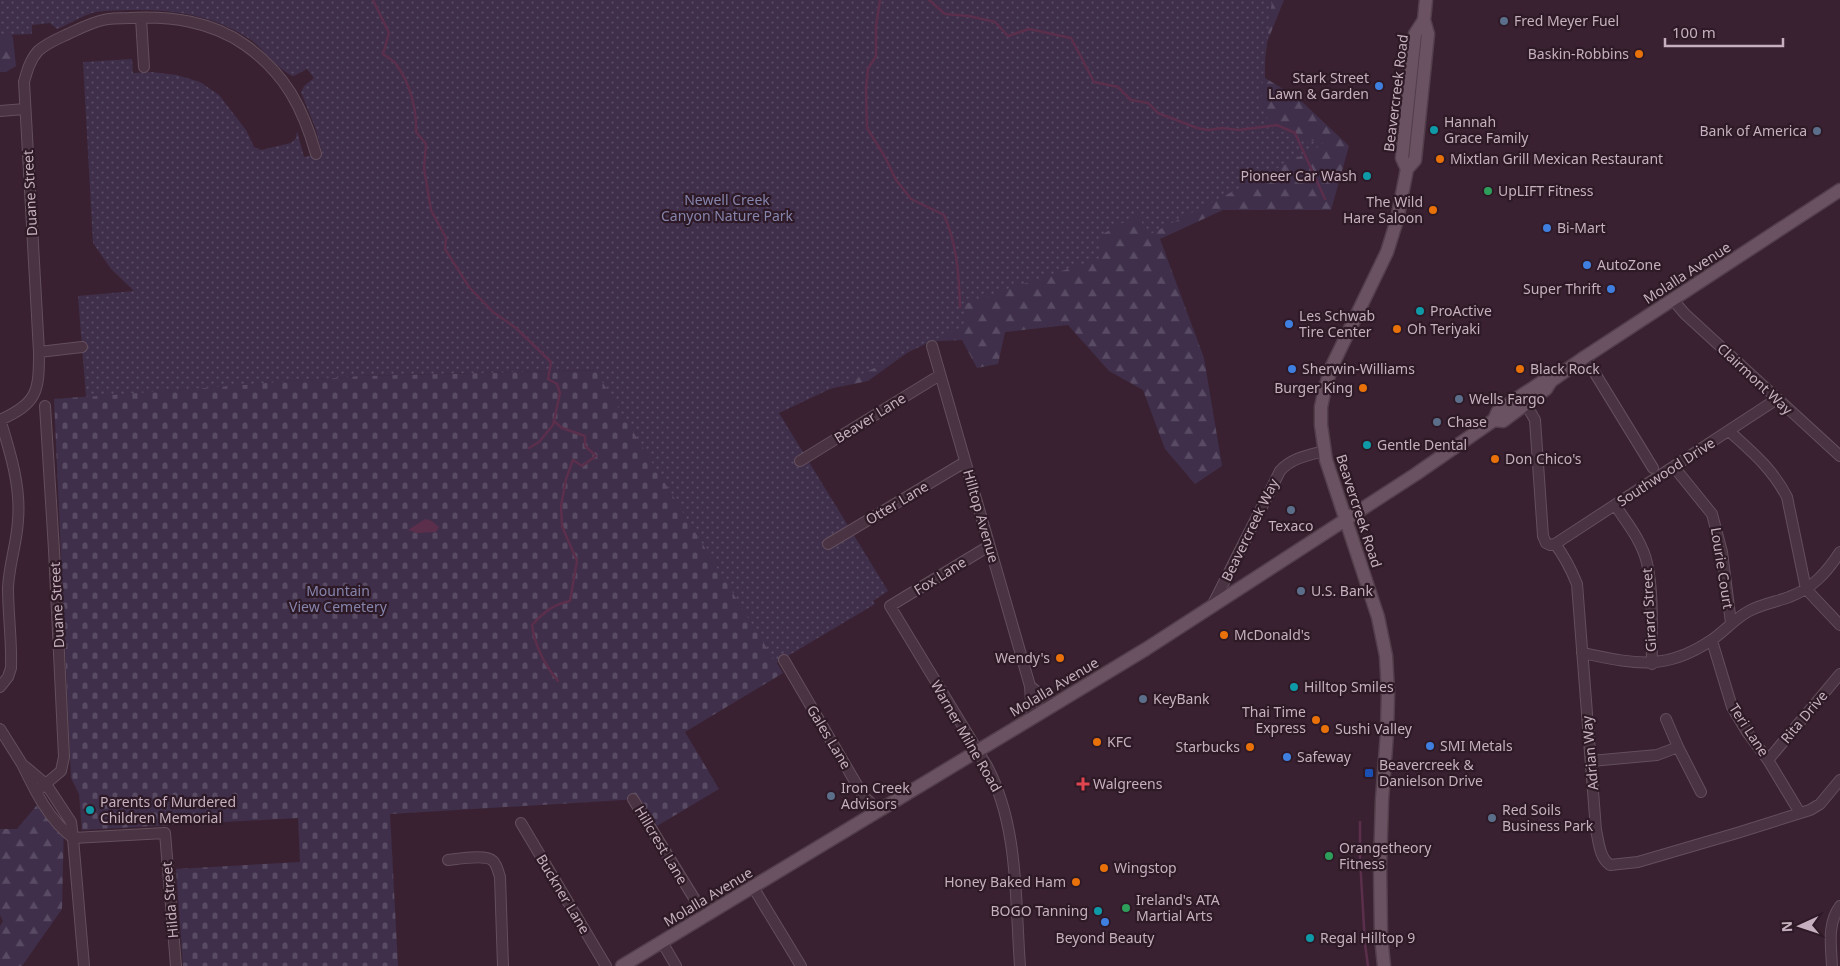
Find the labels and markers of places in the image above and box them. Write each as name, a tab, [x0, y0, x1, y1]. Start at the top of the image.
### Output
place label: Fred Meyer Fuel	[1514, 11, 1619, 30]
marker: Fred Meyer Fuel	[1498, 15, 1510, 27]
place label: Baskin-Robbins	[1528, 44, 1629, 63]
marker: Baskin-Robbins	[1633, 48, 1645, 60]
place label: Stark Street Lawn & Garden	[1268, 68, 1369, 103]
marker: Stark Street Lawn & Garden	[1373, 80, 1385, 92]
place label: Hannah Grace Family	[1444, 112, 1529, 147]
place label: Bank of America	[1699, 121, 1807, 140]
marker: Hannah Grace Family	[1428, 124, 1440, 136]
marker: Bank of America	[1811, 125, 1823, 137]
place label: Mixtlan Grill Mexican Restaurant	[1450, 149, 1663, 168]
marker: Mixtlan Grill Mexican Restaurant	[1434, 153, 1446, 165]
place label: Pioneer Car Wash	[1241, 166, 1357, 185]
marker: Pioneer Car Wash	[1361, 170, 1373, 182]
place label: UpLIFT Fitness	[1498, 181, 1594, 200]
marker: UpLIFT Fitness	[1482, 185, 1494, 197]
place label: The Wild Hare Saloon	[1343, 192, 1423, 227]
marker: The Wild Hare Saloon	[1427, 204, 1439, 216]
place label: Bi-Mart	[1557, 218, 1606, 237]
marker: Bi-Mart	[1541, 222, 1553, 234]
place label: AutoZone	[1597, 255, 1661, 274]
marker: AutoZone	[1581, 259, 1593, 271]
place label: Super Thrift	[1523, 279, 1601, 298]
marker: Super Thrift	[1605, 283, 1617, 295]
place label: ProActive	[1430, 301, 1492, 320]
marker: ProActive	[1414, 305, 1426, 317]
place label: Les Schwab Tire Center	[1299, 306, 1375, 341]
marker: Les Schwab Tire Center	[1283, 318, 1295, 330]
place label: Oh Teriyaki	[1407, 319, 1480, 338]
marker: Oh Teriyaki	[1391, 323, 1403, 335]
place label: Sherwin-Williams	[1302, 359, 1415, 378]
place label: Black Rock	[1530, 359, 1600, 378]
marker: Sherwin-Williams	[1286, 363, 1298, 375]
marker: Black Rock	[1514, 363, 1526, 375]
place label: Burger King	[1274, 378, 1353, 397]
marker: Burger King	[1357, 382, 1369, 394]
place label: Wells Fargo	[1469, 389, 1545, 408]
marker: Wells Fargo	[1453, 393, 1465, 405]
place label: Chase	[1447, 412, 1487, 431]
marker: Chase	[1431, 416, 1443, 428]
place label: Gentle Dental	[1377, 435, 1467, 454]
marker: Gentle Dental	[1361, 439, 1373, 451]
place label: Don Chico's	[1505, 449, 1582, 468]
marker: Don Chico's	[1489, 453, 1501, 465]
marker: Texaco	[1285, 504, 1297, 516]
place label: Texaco	[1269, 516, 1313, 535]
place label: U.S. Bank	[1311, 581, 1373, 600]
marker: U.S. Bank	[1295, 585, 1307, 597]
place label: McDonald's	[1234, 625, 1311, 644]
marker: McDonald's	[1218, 629, 1230, 641]
place label: Wendy's	[995, 648, 1050, 667]
marker: Wendy's	[1054, 652, 1066, 664]
place label: Hilltop Smiles	[1304, 677, 1394, 696]
marker: Hilltop Smiles	[1288, 681, 1300, 693]
place label: KeyBank	[1153, 689, 1210, 708]
marker: KeyBank	[1137, 693, 1149, 705]
place label: Thai Time Express	[1242, 702, 1306, 737]
marker: Thai Time Express	[1310, 714, 1322, 726]
place label: Sushi Valley	[1335, 719, 1413, 738]
marker: Sushi Valley	[1319, 723, 1331, 735]
place label: KFC	[1107, 732, 1132, 751]
marker: KFC	[1091, 736, 1103, 748]
place label: SMI Metals	[1440, 736, 1513, 755]
place label: Starbucks	[1175, 737, 1240, 756]
marker: SMI Metals	[1424, 740, 1436, 752]
marker: Starbucks	[1244, 741, 1256, 753]
place label: Safeway	[1297, 747, 1352, 766]
marker: Safeway	[1281, 751, 1293, 763]
place label: Beavercreek & Danielson Drive	[1379, 755, 1483, 790]
marker: Beavercreek & Danielson Drive	[1363, 767, 1375, 779]
place label: Walgreens	[1093, 774, 1163, 793]
place label: Iron Creek Advisors	[841, 778, 910, 813]
marker: Walgreens	[1077, 778, 1089, 790]
marker: Iron Creek Advisors	[825, 790, 837, 802]
place label: Parents of Murdered Children Memorial	[100, 792, 236, 827]
place label: Red Soils Business Park	[1502, 800, 1594, 835]
marker: Parents of Murdered Children Memorial	[84, 804, 96, 816]
marker: Red Soils Business Park	[1486, 812, 1498, 824]
place label: Orangetheory Fitness	[1339, 838, 1432, 873]
marker: Orangetheory Fitness	[1323, 850, 1335, 862]
place label: Wingstop	[1114, 858, 1177, 877]
marker: Wingstop	[1098, 862, 1110, 874]
place label: Honey Baked Ham	[944, 872, 1066, 891]
marker: Honey Baked Ham	[1070, 876, 1082, 888]
place label: Ireland's ATA Martial Arts	[1136, 890, 1220, 925]
place label: BOGO Tanning	[991, 901, 1088, 920]
marker: Ireland's ATA Martial Arts	[1120, 902, 1132, 914]
marker: BOGO Tanning	[1092, 905, 1104, 917]
marker: Beyond Beauty	[1099, 916, 1111, 928]
place label: Beyond Beauty	[1056, 928, 1155, 947]
place label: Regal Hilltop 9	[1320, 928, 1415, 947]
marker: Regal Hilltop 9	[1304, 932, 1316, 944]

